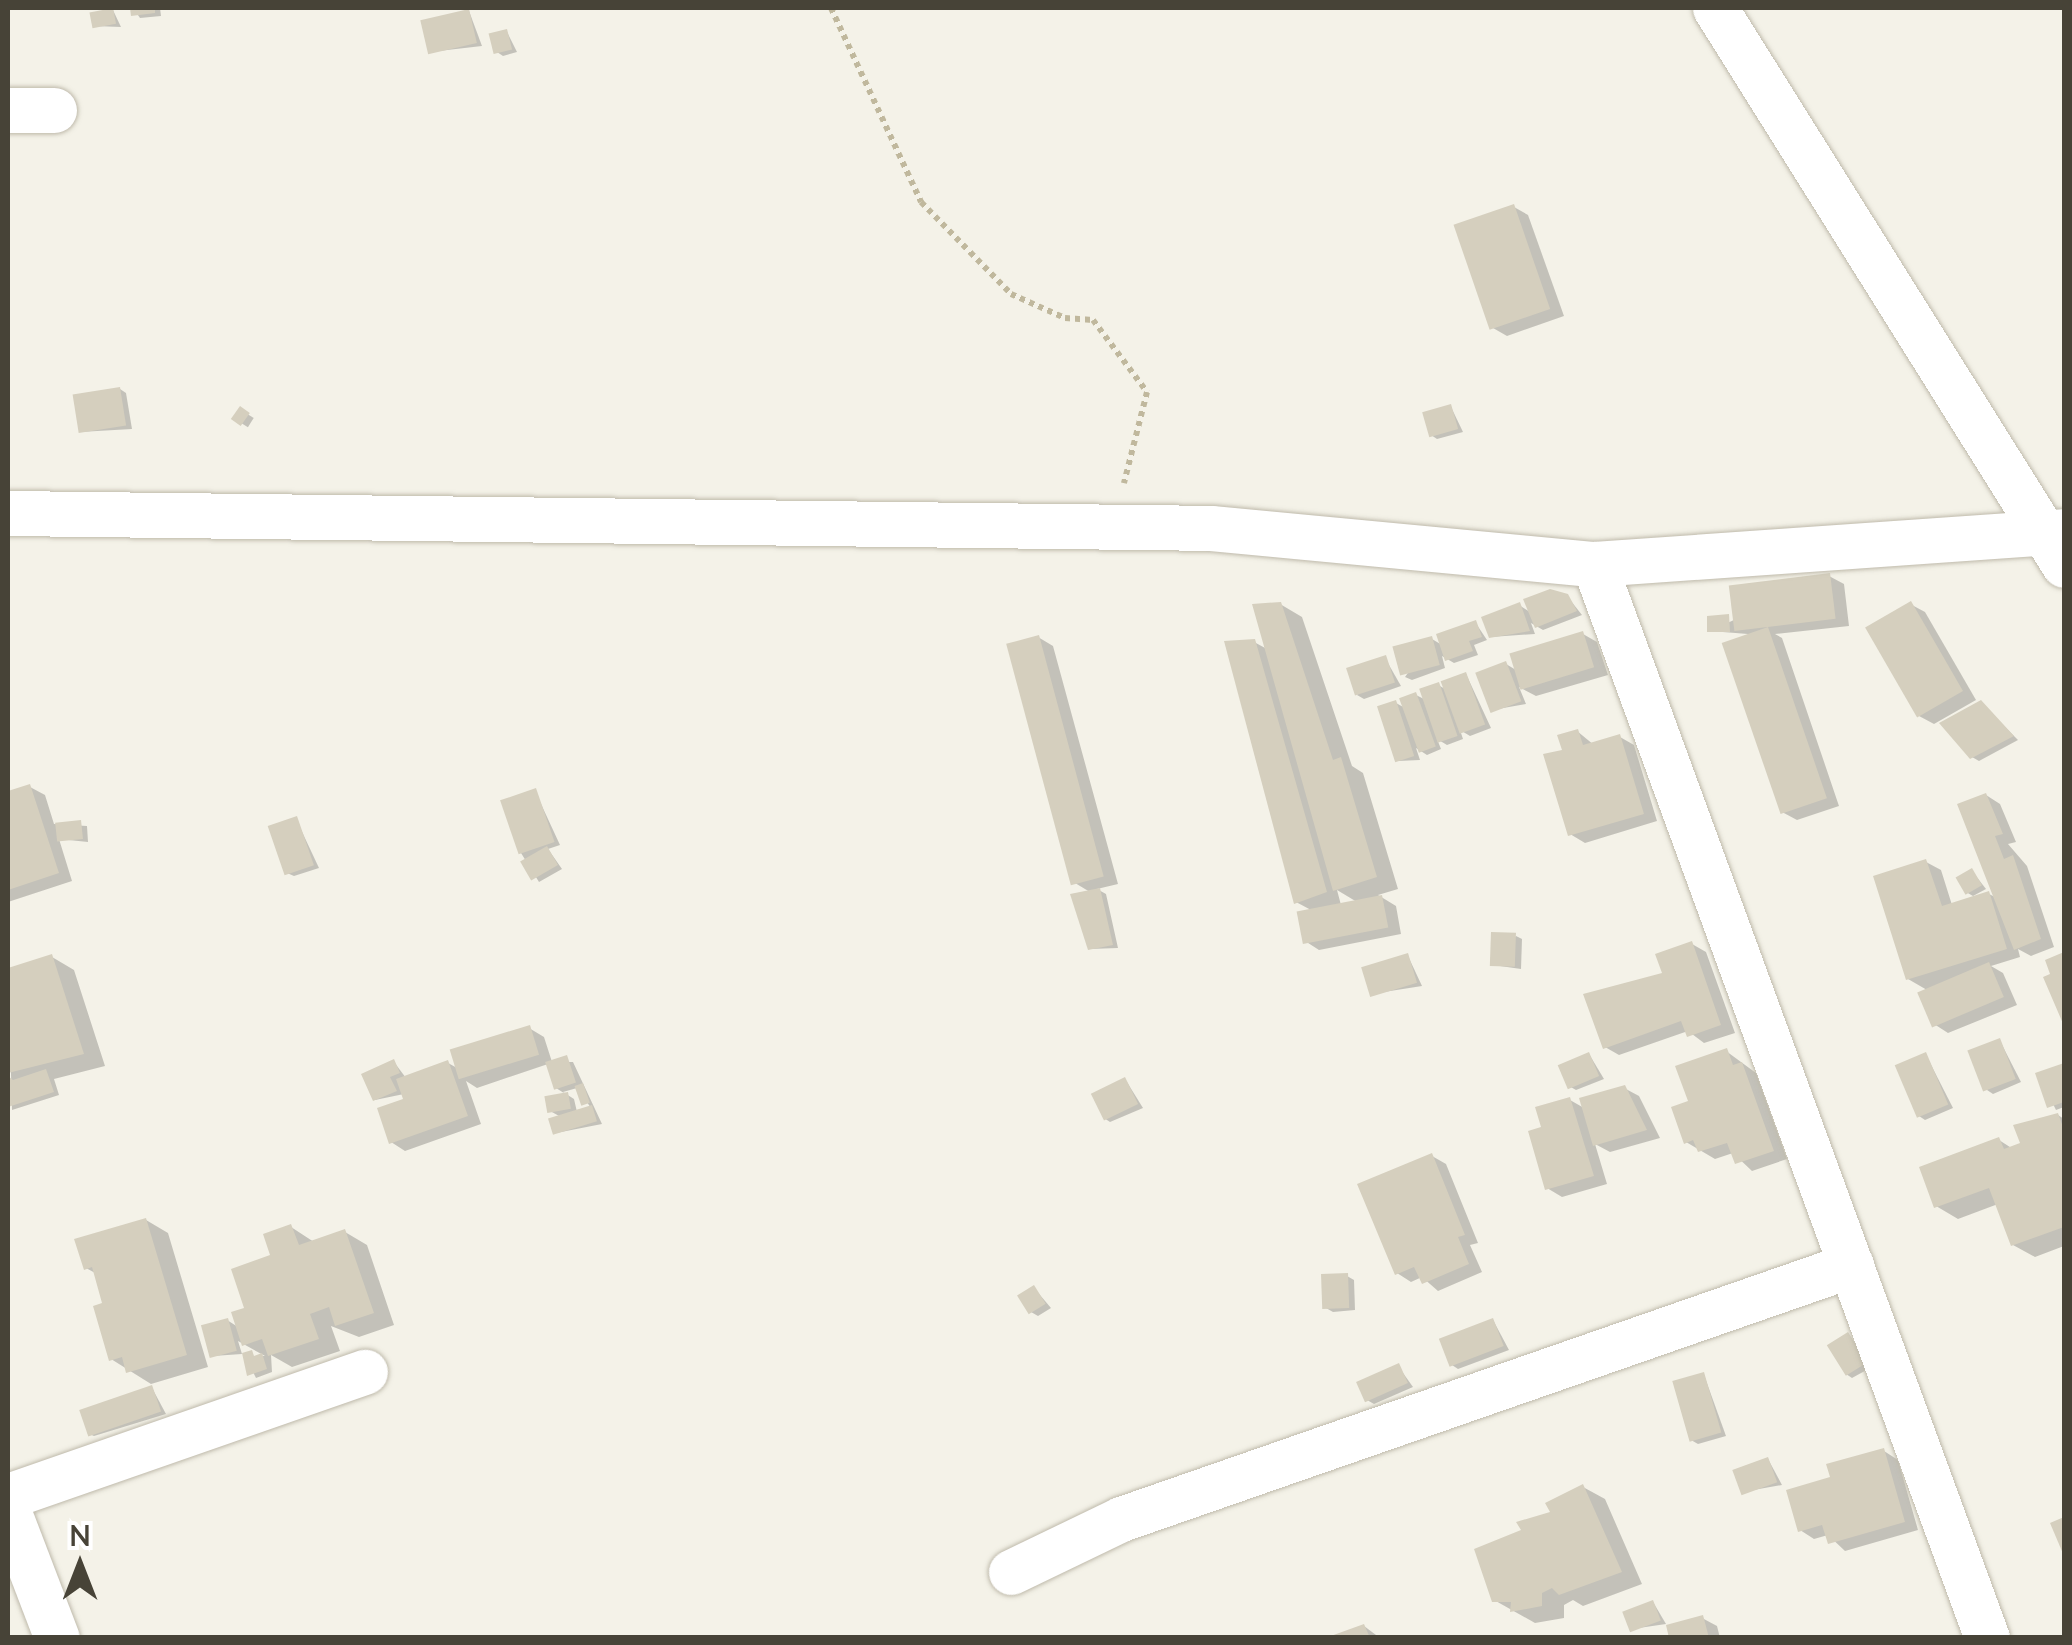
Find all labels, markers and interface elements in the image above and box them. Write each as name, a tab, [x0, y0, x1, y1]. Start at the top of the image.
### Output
north arrow	[30, 1515, 130, 1615]
text: N	[69, 1518, 91, 1552]

